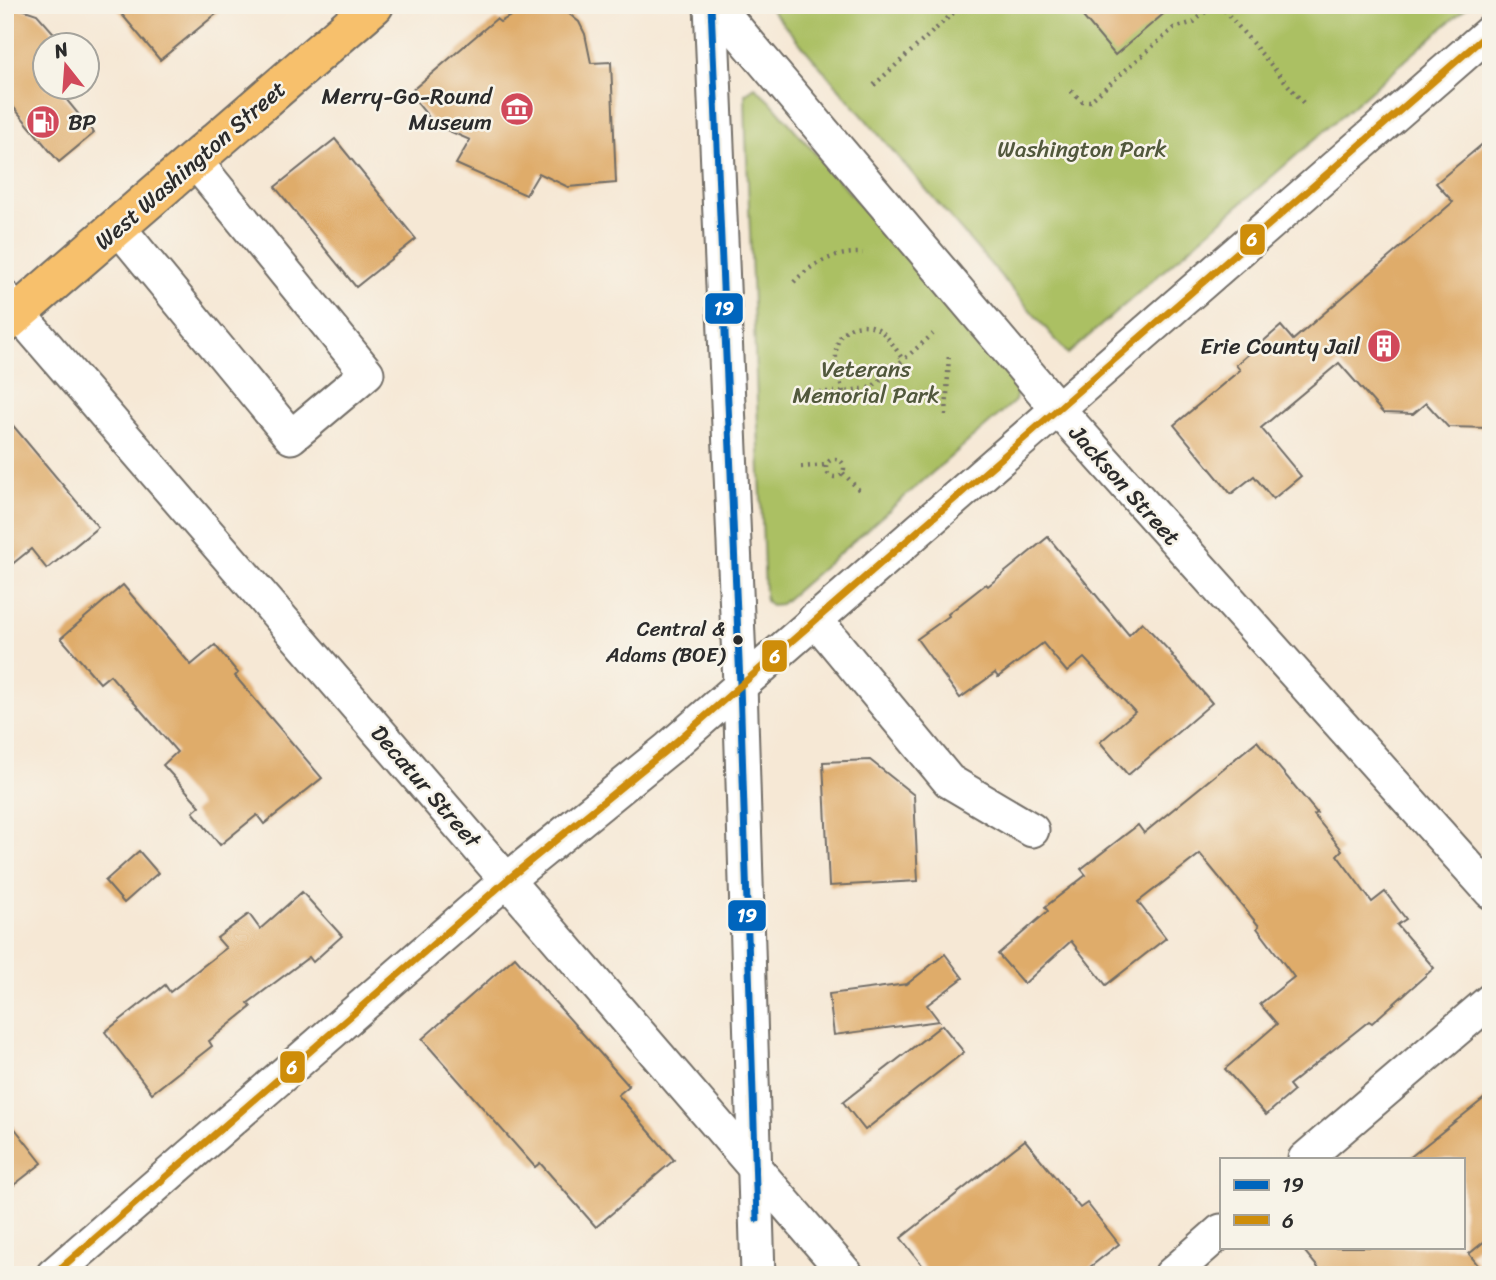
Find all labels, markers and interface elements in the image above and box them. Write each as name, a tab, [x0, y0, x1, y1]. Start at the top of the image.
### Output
north arrow	[32, 32, 102, 102]
text: N	[49, 32, 73, 68]
street label: West Washington Street	[85, 70, 296, 261]
place label: Merry-Go-Round Museum	[321, 76, 494, 143]
museum icon: Merry-Go-Round Museum	[498, 90, 536, 128]
place label: BP	[68, 102, 97, 143]
fuel station icon: BP	[24, 103, 62, 141]
park label: Washington Park	[997, 129, 1167, 170]
line badge: 6	[1239, 223, 1266, 256]
text: 6	[1246, 223, 1258, 256]
line badge: 19	[704, 292, 744, 325]
text: 19	[714, 292, 734, 325]
place label: Erie County Jail	[1200, 326, 1360, 367]
building icon: Erie County Jail	[1365, 327, 1403, 365]
park label: Veterans Memorial Park	[793, 349, 939, 416]
street label: Jackson Street	[1058, 414, 1191, 556]
place label: Central & Adams (BOE)	[605, 610, 727, 674]
marker: Central & Adams (BOE)	[731, 633, 745, 647]
line badge: 6	[761, 639, 788, 673]
text: 6	[769, 640, 781, 673]
street label: Decatur Street	[360, 715, 492, 859]
line badge: 19	[727, 899, 767, 932]
text: 19	[737, 899, 757, 932]
line badge: 6	[279, 1050, 306, 1084]
text: 6	[286, 1051, 298, 1084]
legend	[1220, 1158, 1464, 1248]
text: 19	[1282, 1166, 1304, 1204]
text: 6	[1282, 1202, 1294, 1240]

